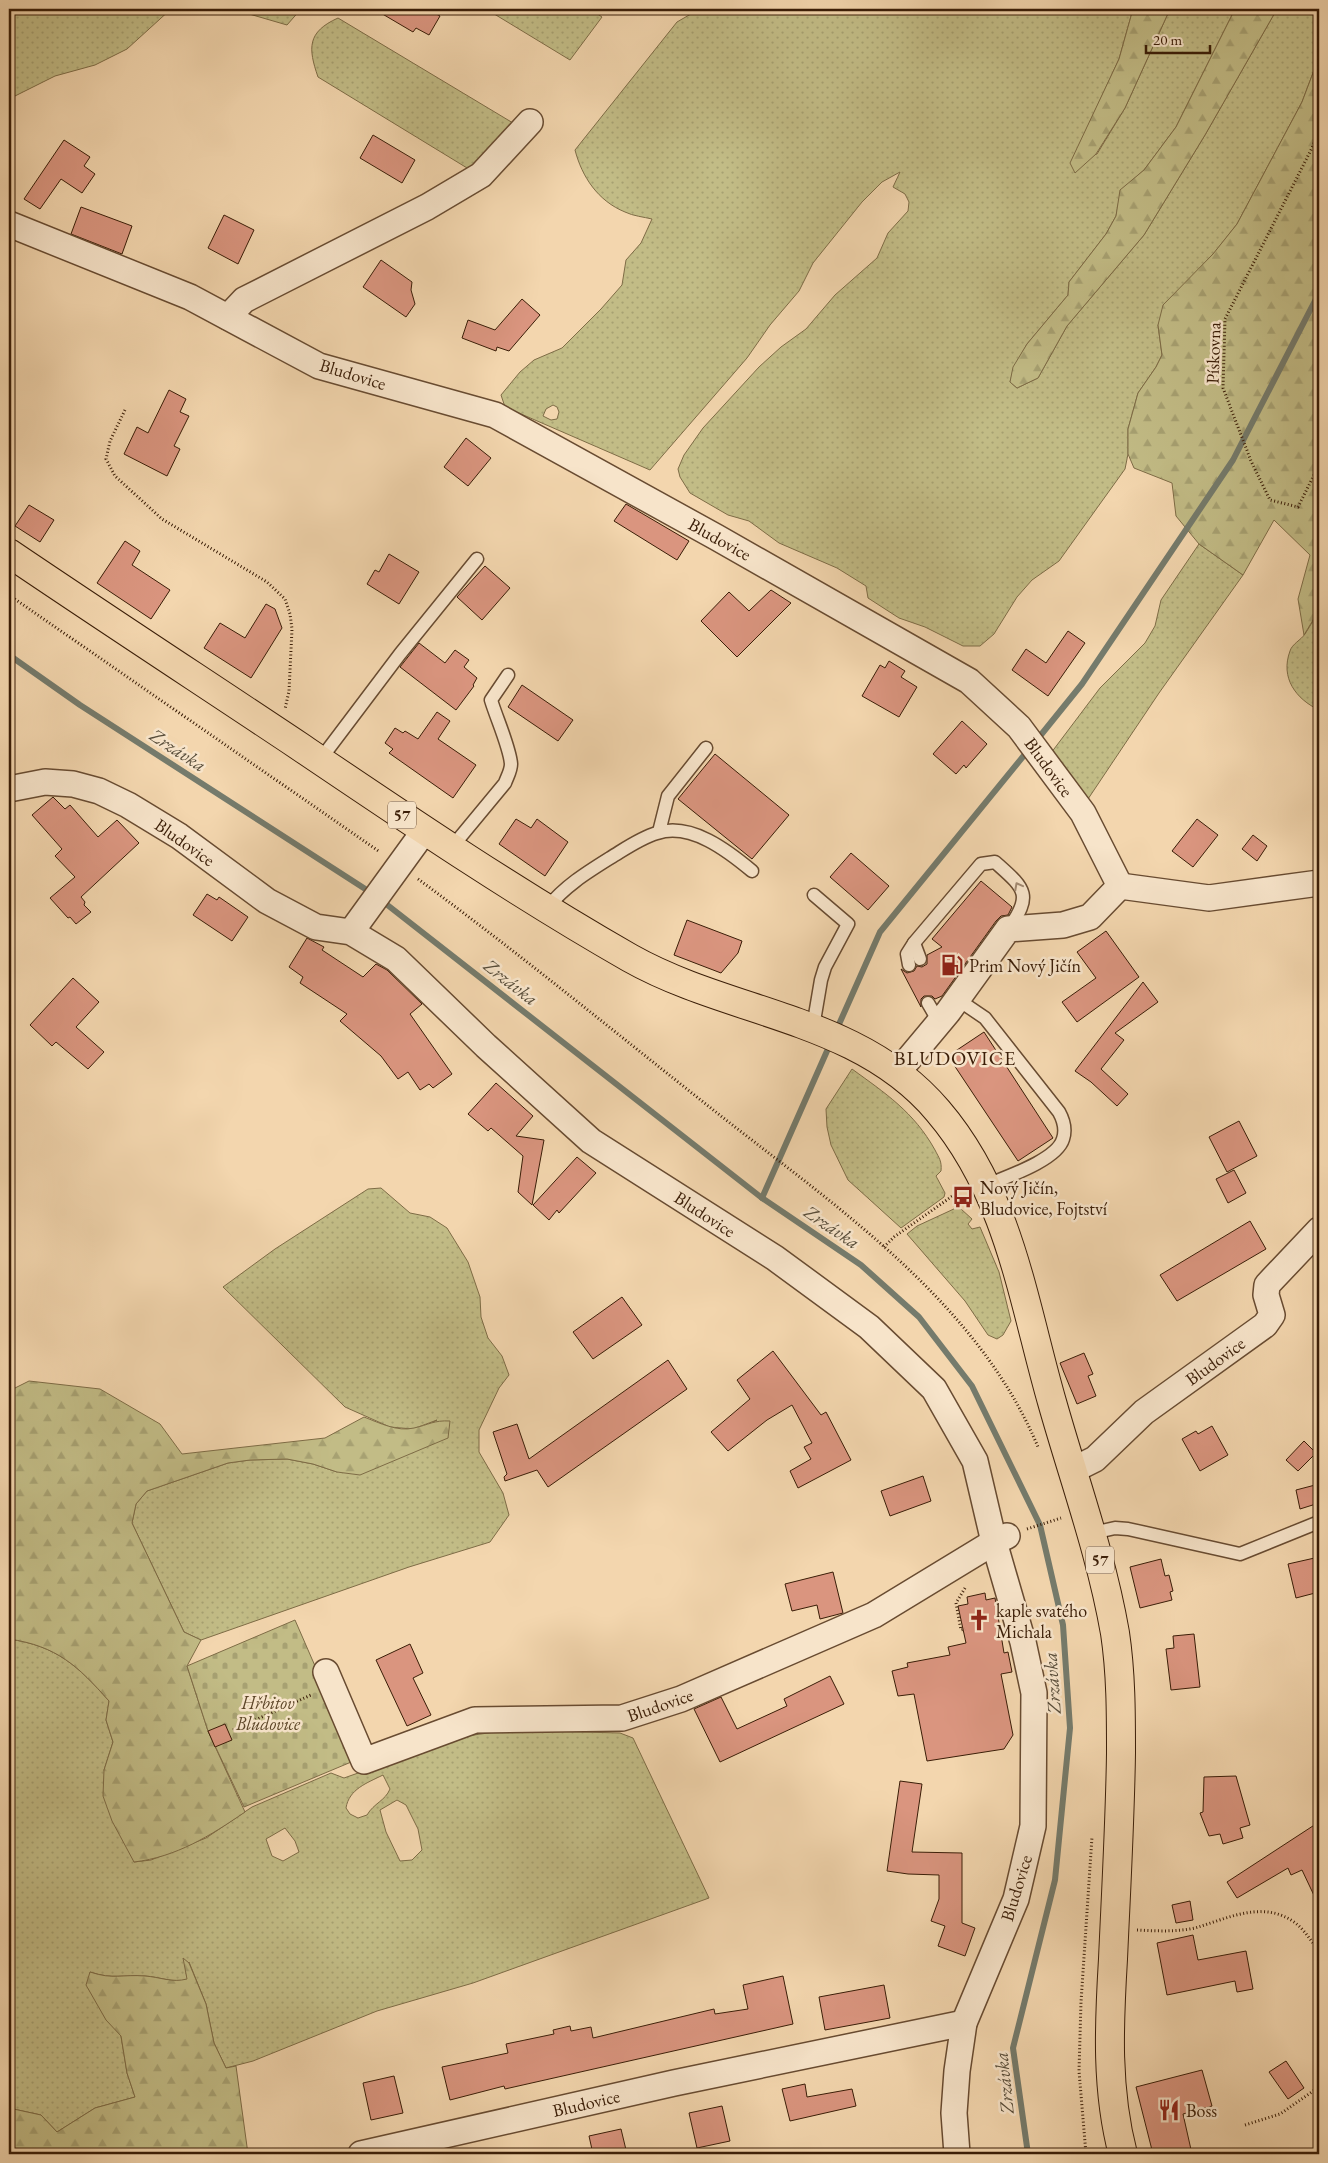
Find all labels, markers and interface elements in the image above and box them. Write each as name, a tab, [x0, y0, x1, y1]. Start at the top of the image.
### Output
scale bar	[1146, 22, 1209, 54]
text: 20 m	[1153, 30, 1182, 49]
street label: Pískovna	[1200, 321, 1226, 384]
street label: Bludovice	[317, 353, 389, 395]
street label: Bludovice	[685, 512, 755, 566]
water label: Zrzávka	[144, 722, 211, 777]
street label: Bludovice	[1020, 733, 1078, 801]
road number: 57	[388, 802, 416, 828]
street label: Bludovice	[150, 813, 220, 871]
one-way arrow	[1014, 883, 1024, 892]
water label: Zrzávka	[478, 952, 543, 1011]
fuel station icon: Prim Nový Jičín	[939, 952, 965, 978]
place label: Prim Nový Jičín	[969, 954, 1081, 977]
district label: BLUDOVICE	[894, 1045, 1016, 1071]
place label: Nový Jičín, Bludovice, Fojtství	[980, 1176, 1108, 1220]
bus stop icon: Nový Jičín, Bludovice, Fojtství	[950, 1184, 976, 1210]
street label: Bludovice	[670, 1186, 740, 1242]
water label: Zrzávka	[798, 1199, 865, 1255]
street label: Bludovice	[1181, 1332, 1249, 1390]
road number: 57	[1086, 1546, 1114, 1574]
place label: kaple svatého Michala	[996, 1599, 1087, 1643]
church icon: kaple svatého Michala	[966, 1607, 992, 1633]
water label: Zrzávka	[1037, 1651, 1067, 1716]
street label: Bludovice	[624, 1683, 696, 1727]
park label: Hřbitov Bludovice	[235, 1691, 301, 1735]
street label: Bludovice	[995, 1852, 1037, 1924]
water label: Zrzávka	[988, 2051, 1020, 2116]
street label: Bludovice	[550, 2084, 622, 2122]
restaurant icon: Boss	[1156, 2097, 1182, 2123]
place label: Boss	[1186, 2099, 1217, 2122]

